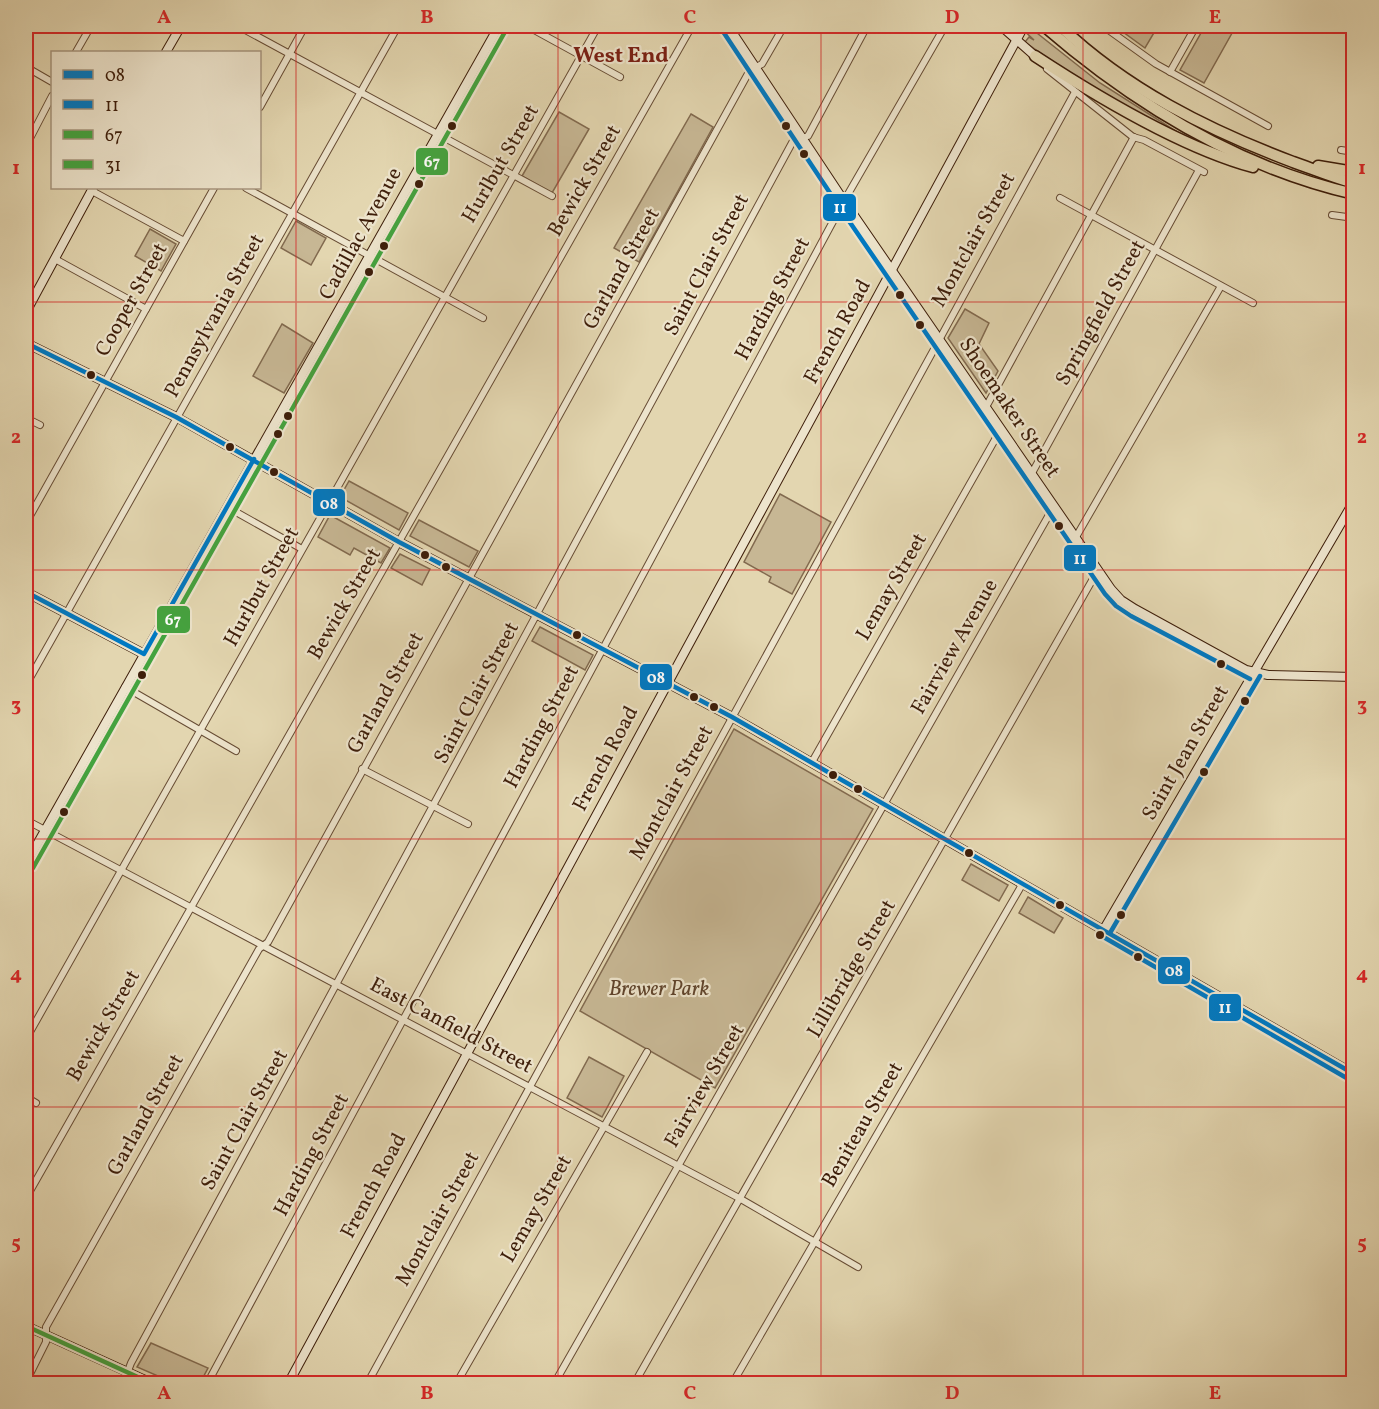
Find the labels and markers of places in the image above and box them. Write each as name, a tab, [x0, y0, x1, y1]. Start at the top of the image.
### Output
unlabelled marker	[446, 120, 458, 132]
unlabelled marker	[780, 120, 792, 132]
unlabelled marker	[798, 148, 810, 160]
unlabelled marker	[413, 178, 425, 190]
unlabelled marker	[378, 240, 390, 252]
unlabelled marker	[363, 266, 375, 278]
unlabelled marker	[894, 289, 906, 301]
unlabelled marker	[914, 319, 926, 331]
unlabelled marker	[85, 369, 97, 381]
unlabelled marker	[282, 410, 294, 422]
unlabelled marker	[272, 428, 284, 440]
unlabelled marker	[224, 441, 236, 453]
unlabelled marker	[268, 466, 280, 478]
unlabelled marker	[1053, 520, 1065, 532]
unlabelled marker	[419, 549, 431, 561]
unlabelled marker	[440, 561, 452, 573]
unlabelled marker	[571, 629, 583, 641]
unlabelled marker	[1215, 658, 1227, 670]
unlabelled marker	[136, 669, 148, 681]
unlabelled marker	[688, 691, 700, 703]
unlabelled marker	[1239, 695, 1251, 707]
unlabelled marker	[708, 701, 720, 713]
unlabelled marker	[1198, 766, 1210, 778]
unlabelled marker	[827, 769, 839, 781]
unlabelled marker	[852, 783, 864, 795]
unlabelled marker	[58, 806, 70, 818]
unlabelled marker	[963, 847, 975, 859]
unlabelled marker	[1054, 899, 1066, 911]
unlabelled marker	[1115, 909, 1127, 921]
unlabelled marker	[1094, 929, 1106, 941]
unlabelled marker	[1132, 951, 1144, 963]

